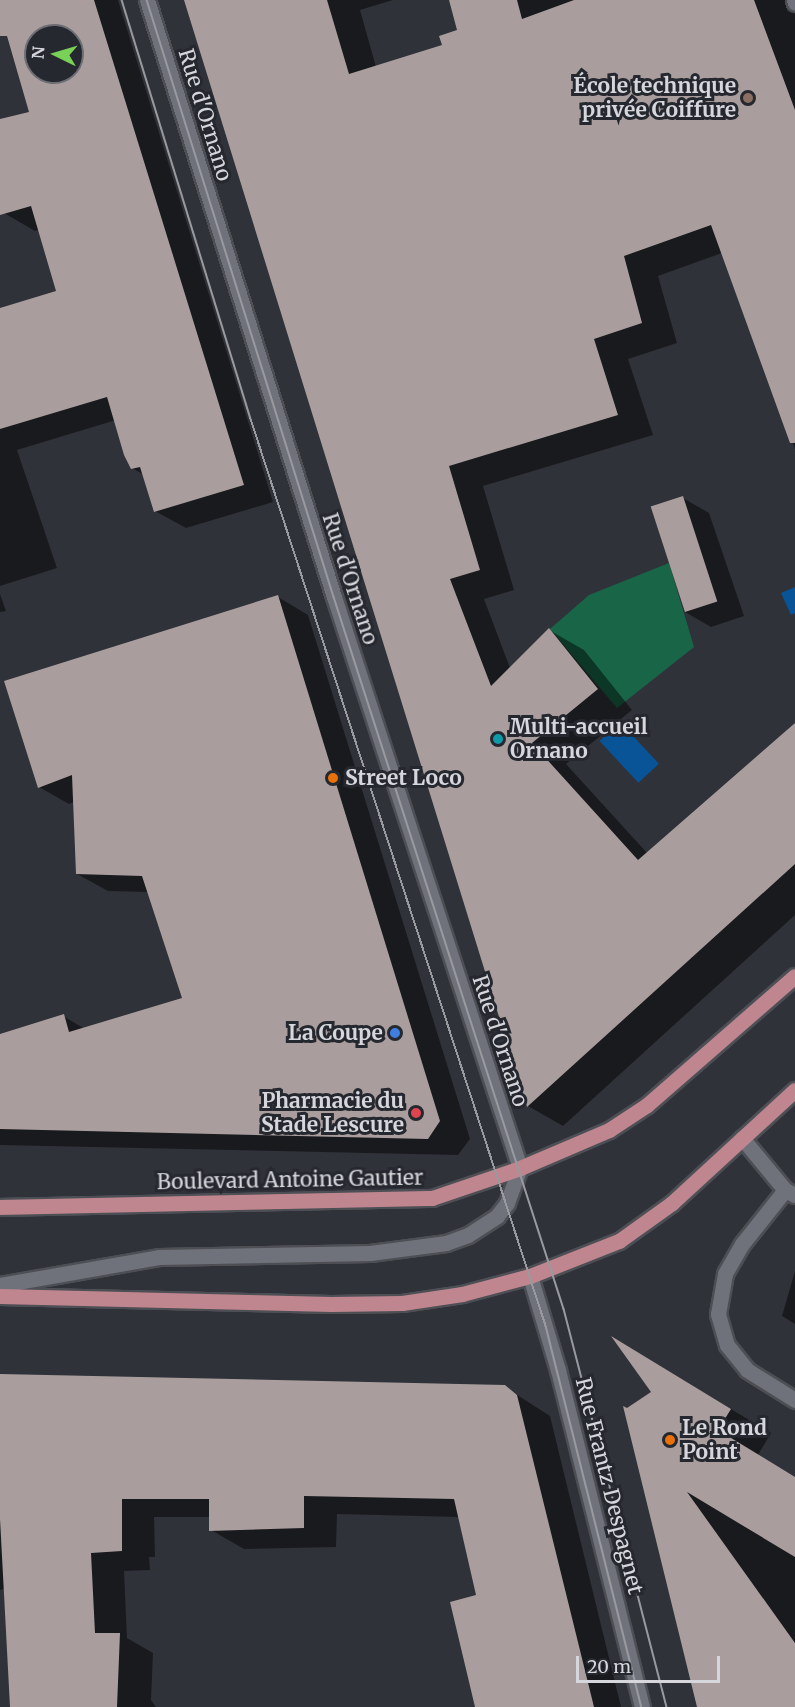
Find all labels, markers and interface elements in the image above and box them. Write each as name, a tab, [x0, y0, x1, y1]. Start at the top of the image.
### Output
north arrow	[24, 24, 84, 84]
text: N	[28, 45, 49, 60]
street label: Rue d'Ornano	[173, 46, 237, 184]
place label: École technique privée Coiffure	[573, 73, 736, 123]
marker: École technique privée Coiffure	[741, 91, 755, 105]
street label: Rue d'Ornano	[317, 510, 383, 648]
place label: Multi-accueil Ornano	[510, 714, 647, 764]
marker: Multi-accueil Ornano	[491, 732, 505, 746]
place label: Street Loco	[345, 765, 462, 791]
marker: Street Loco	[326, 771, 340, 785]
street label: Rue d'Ornano	[467, 972, 533, 1110]
place label: La Coupe	[288, 1020, 383, 1046]
marker: La Coupe	[388, 1026, 402, 1040]
place label: Pharmacie du Stade Lescure	[261, 1088, 404, 1138]
marker: Pharmacie du Stade Lescure	[409, 1106, 423, 1120]
street label: Boulevard Antoine Gautier	[156, 1165, 424, 1195]
street label: Rue Frantz Despagnet	[570, 1375, 648, 1597]
place label: Le Rond Point	[682, 1415, 767, 1465]
marker: Le Rond Point	[663, 1433, 677, 1447]
scale bar	[579, 1644, 723, 1682]
text: 20 m	[587, 1655, 631, 1678]

